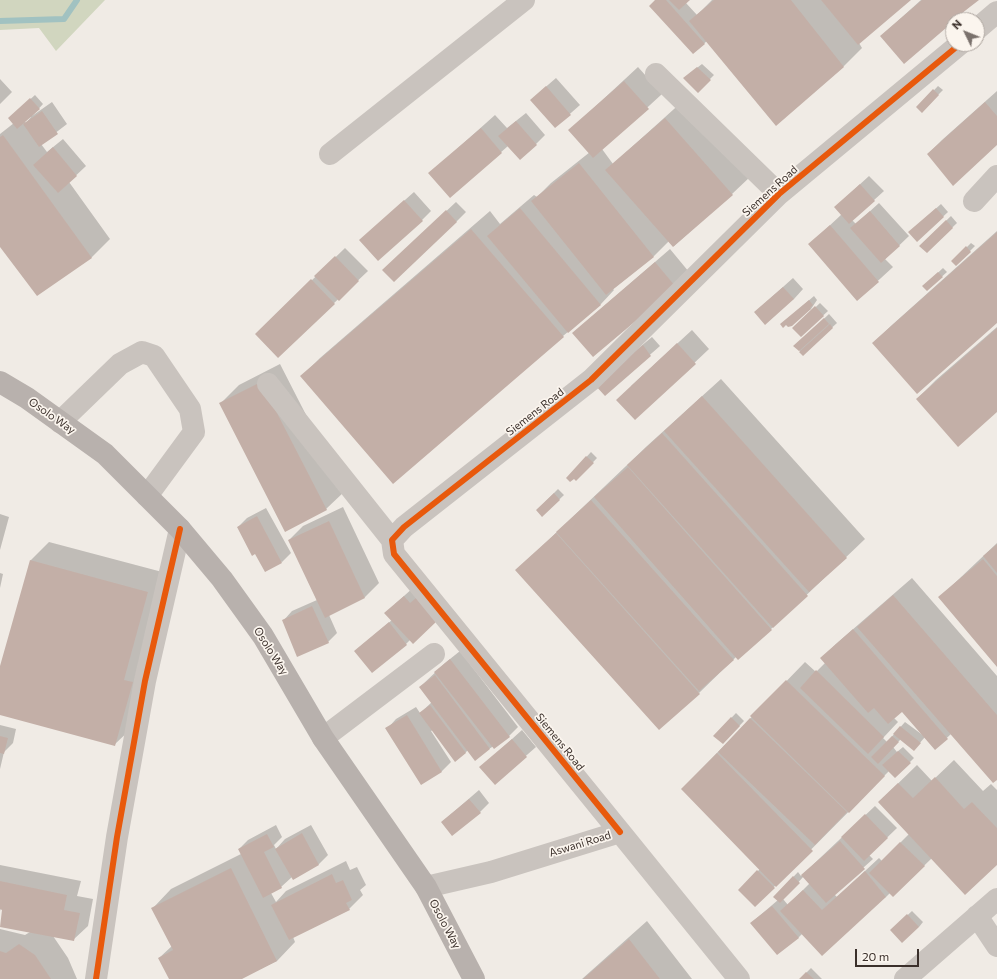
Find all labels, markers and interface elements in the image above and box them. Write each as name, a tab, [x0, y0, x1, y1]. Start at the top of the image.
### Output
north arrow	[945, 12, 985, 52]
text: N	[949, 17, 964, 32]
street label: Siemens Road	[740, 163, 800, 219]
street label: Siemens Road	[504, 385, 566, 439]
street label: Osolo Way	[26, 395, 78, 437]
street label: Osolo Way	[251, 625, 291, 677]
street label: Siemens Road	[533, 711, 587, 773]
street label: Aswani Road	[548, 828, 612, 860]
street label: Osolo Way	[426, 897, 464, 951]
scale bar	[857, 941, 921, 967]
text: 20 m	[862, 949, 889, 963]

